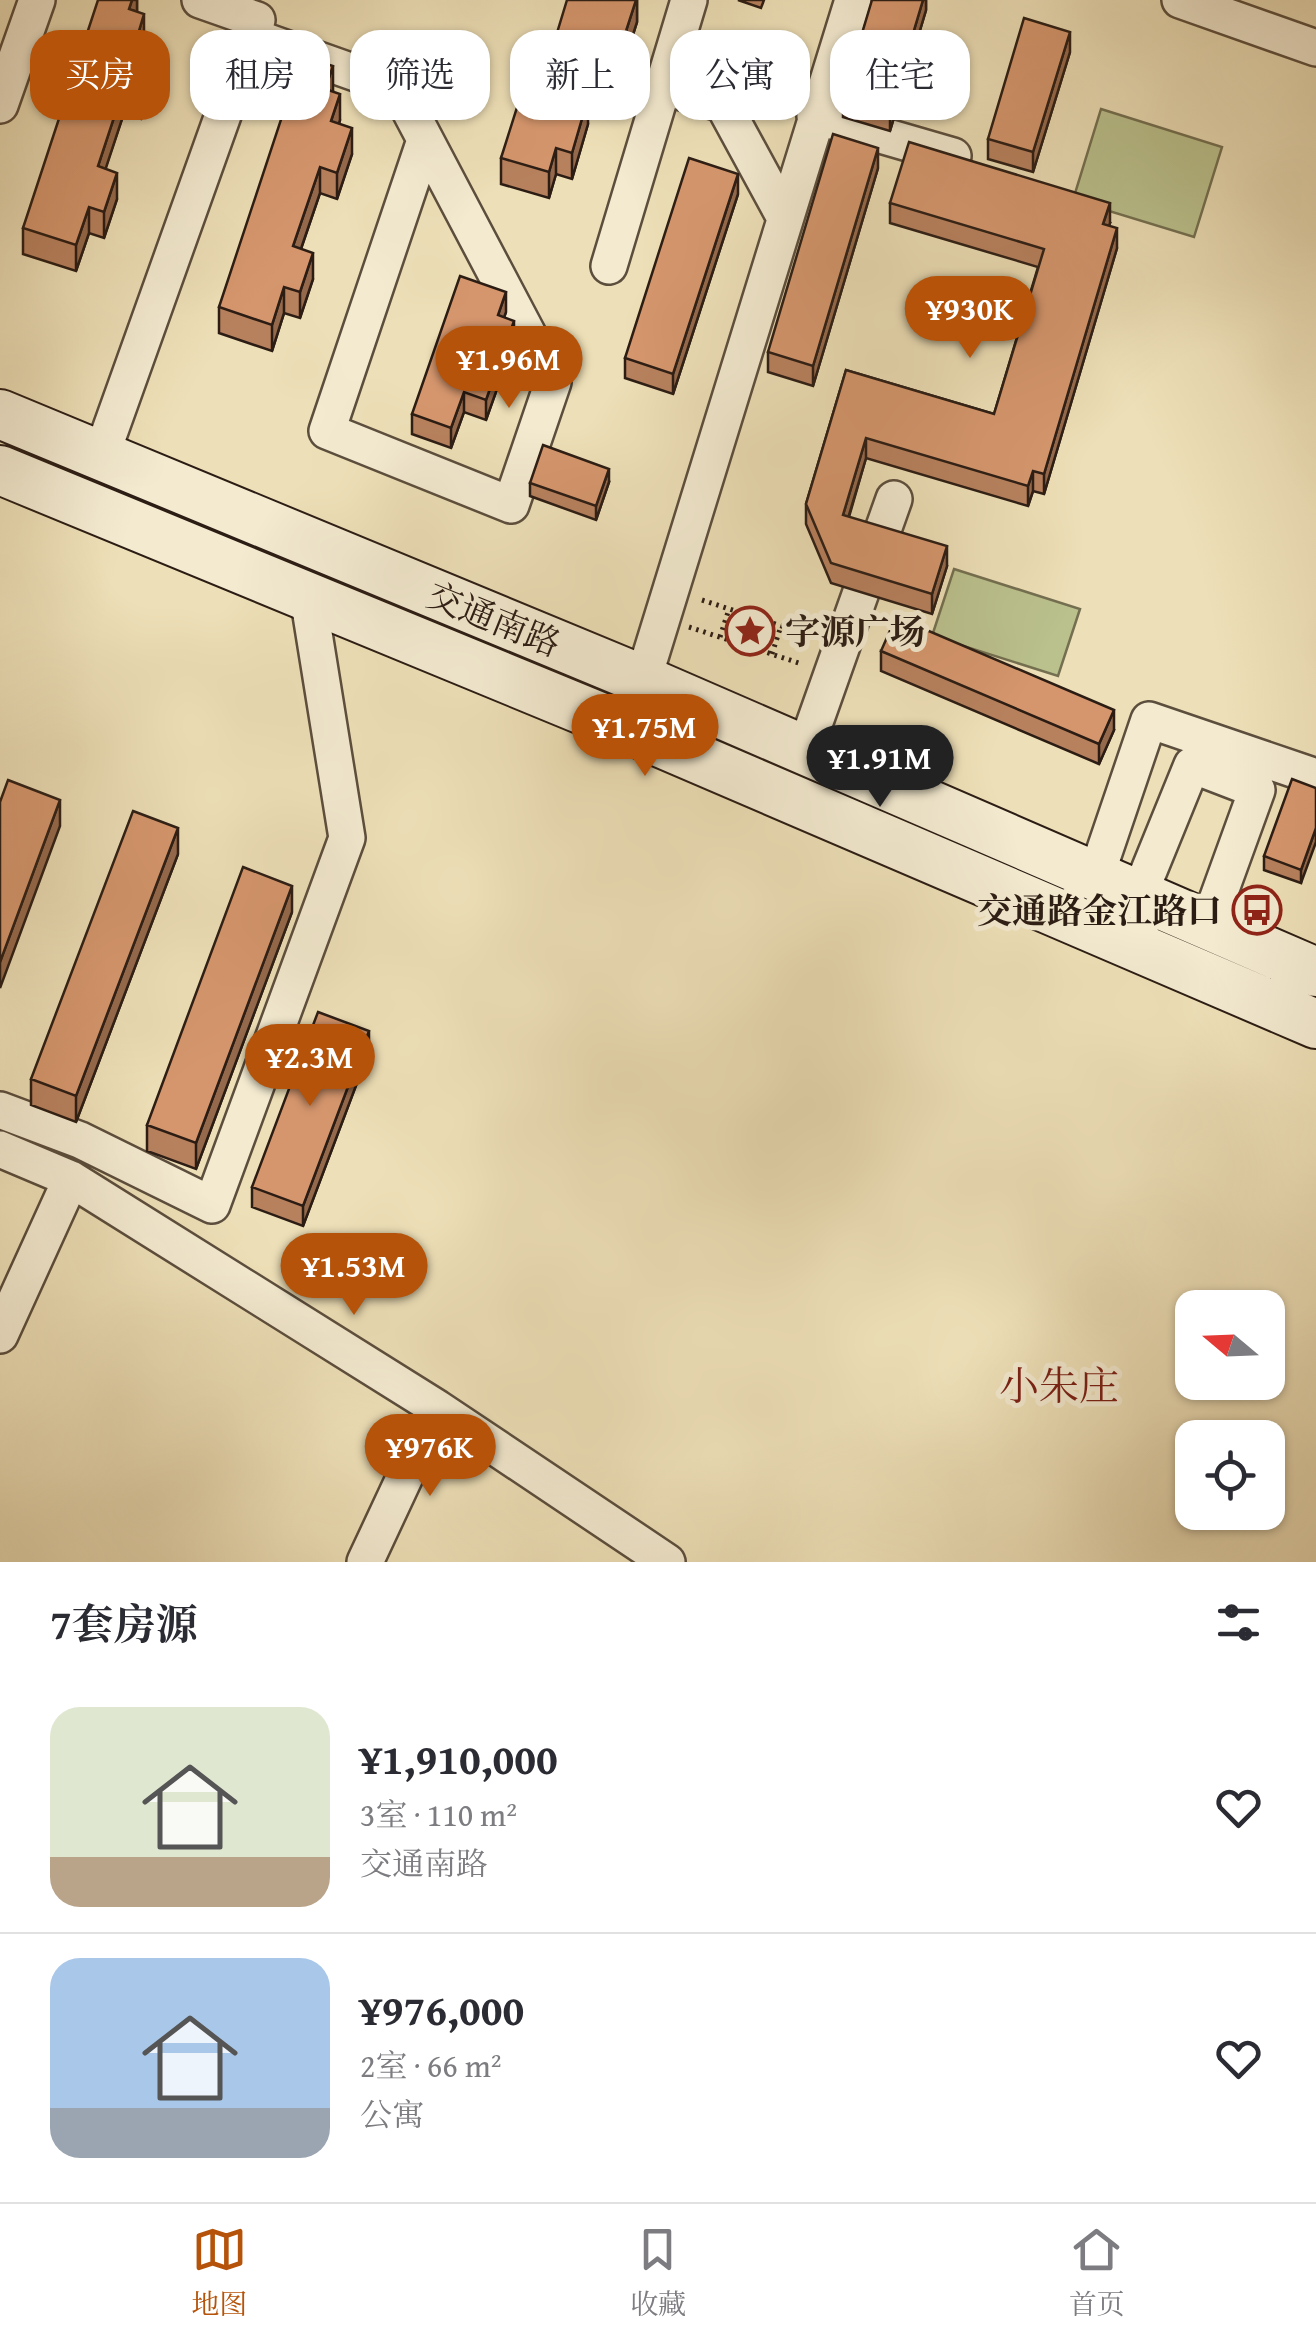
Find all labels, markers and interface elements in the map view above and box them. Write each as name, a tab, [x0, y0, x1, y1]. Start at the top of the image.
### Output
chip: 买房	[30, 30, 170, 120]
chip: 租房	[190, 30, 330, 120]
chip: 筛选	[350, 30, 490, 120]
chip: 新上	[510, 30, 650, 120]
chip: 公寓	[670, 30, 810, 120]
chip: 住宅	[830, 30, 970, 120]
pin: ¥930K	[900, 276, 1040, 361]
text: ¥930K	[927, 285, 1013, 332]
pin: ¥1.96M	[428, 326, 590, 411]
text: ¥1.96M	[458, 335, 560, 382]
street label: 交通南路	[420, 569, 568, 669]
place icon: 字源广场	[724, 605, 776, 657]
place label: 字源广场	[785, 606, 925, 657]
pin: ¥1.75M	[564, 694, 726, 779]
text: ¥1.75M	[594, 703, 696, 750]
pin: ¥1.91M	[799, 725, 961, 810]
text: ¥1.91M	[829, 734, 931, 781]
bus stop icon: 交通路金江路口	[1231, 884, 1283, 936]
place label: 交通路金江路口	[977, 885, 1222, 936]
pin: ¥2.3M	[240, 1024, 380, 1109]
text: ¥2.3M	[267, 1033, 353, 1080]
pin: ¥1.53M	[273, 1233, 435, 1318]
text: ¥1.53M	[303, 1242, 405, 1289]
north arrow	[1175, 1290, 1285, 1400]
map controls	[1175, 1290, 1285, 1530]
district label: 小朱庄	[999, 1356, 1119, 1415]
pin: ¥976K	[360, 1414, 500, 1499]
button: locate	[1175, 1420, 1285, 1530]
text: ¥976K	[387, 1423, 473, 1470]
text: 7套房源	[50, 1593, 198, 1654]
icon: filters	[1211, 1595, 1266, 1650]
text: ¥1,910,000	[360, 1728, 558, 1789]
icon: home	[130, 1747, 250, 1867]
icon: heart	[1211, 1780, 1266, 1835]
text: 3室 · 110 m²	[360, 1791, 517, 1838]
text: 交通南路	[360, 1840, 488, 1887]
text: ¥976,000	[360, 1979, 524, 2040]
icon: home	[130, 1998, 250, 2118]
icon: heart	[1211, 2031, 1266, 2086]
text: 2室 · 66 m²	[360, 2042, 502, 2089]
text: 公寓	[360, 2091, 424, 2138]
tab: 地图	[191, 2222, 247, 2324]
tab: 收藏	[630, 2222, 686, 2324]
tab: 首页	[1069, 2222, 1125, 2324]

